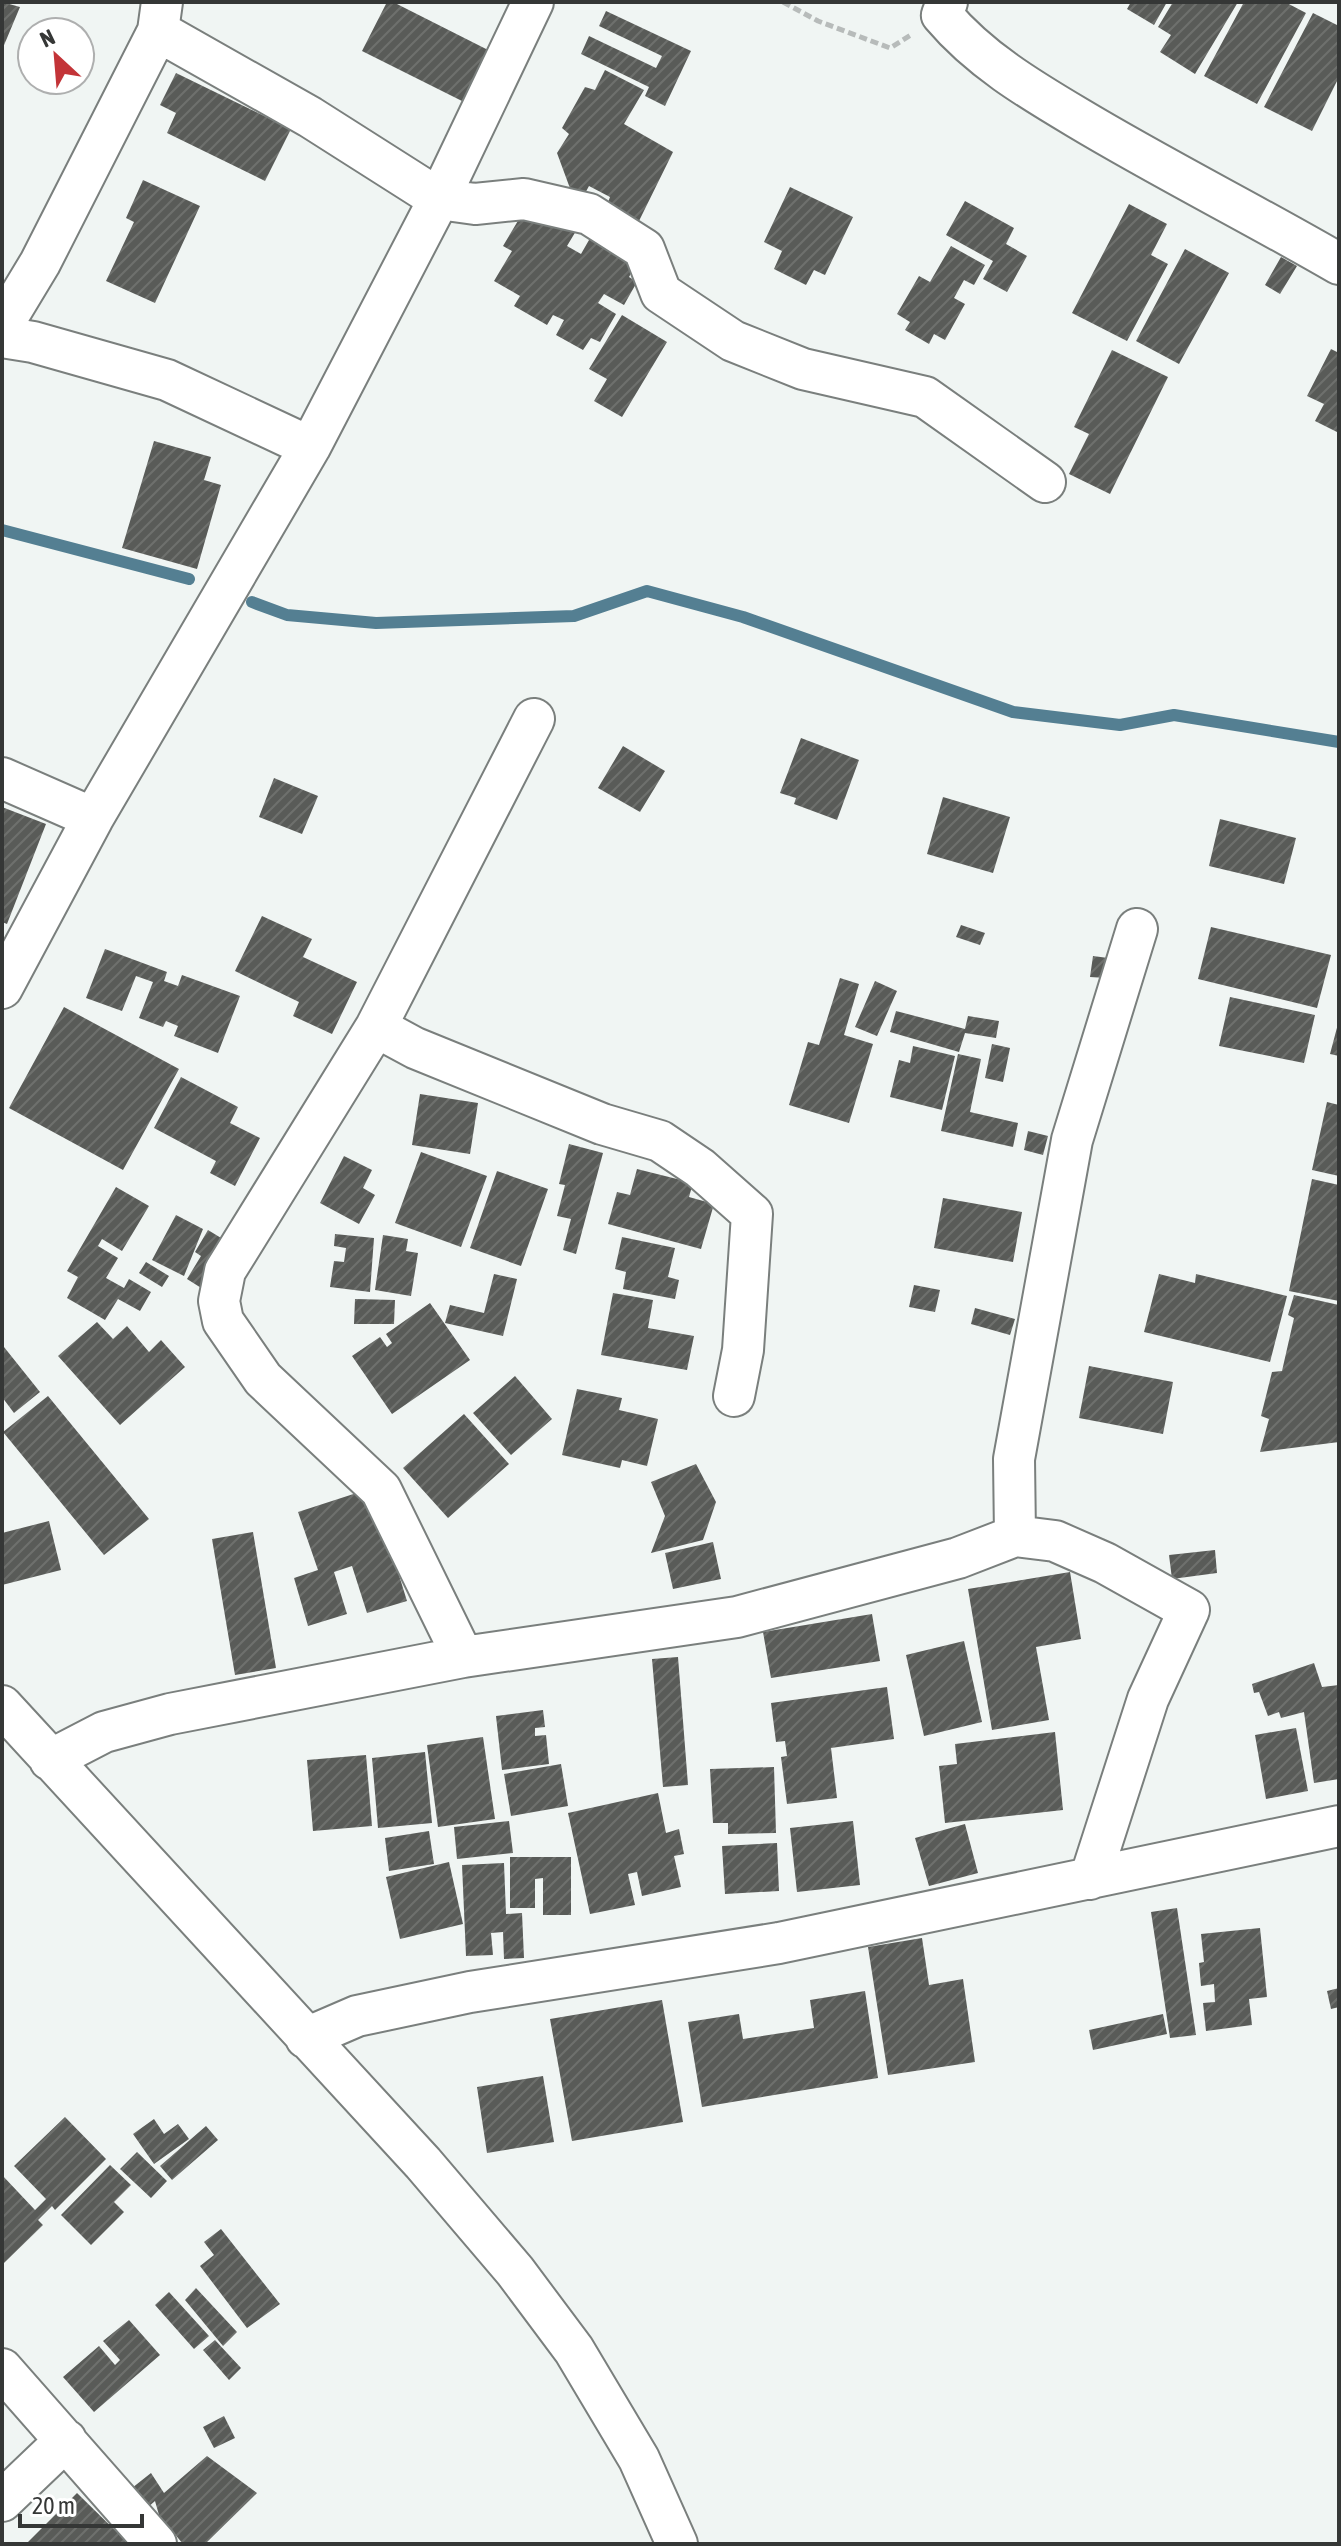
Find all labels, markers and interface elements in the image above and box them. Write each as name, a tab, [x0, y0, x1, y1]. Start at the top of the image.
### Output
north arrow	[16, 16, 96, 96]
text: N	[36, 23, 59, 53]
scale bar	[20, 2478, 142, 2528]
text: 20 m	[32, 2492, 75, 2519]

